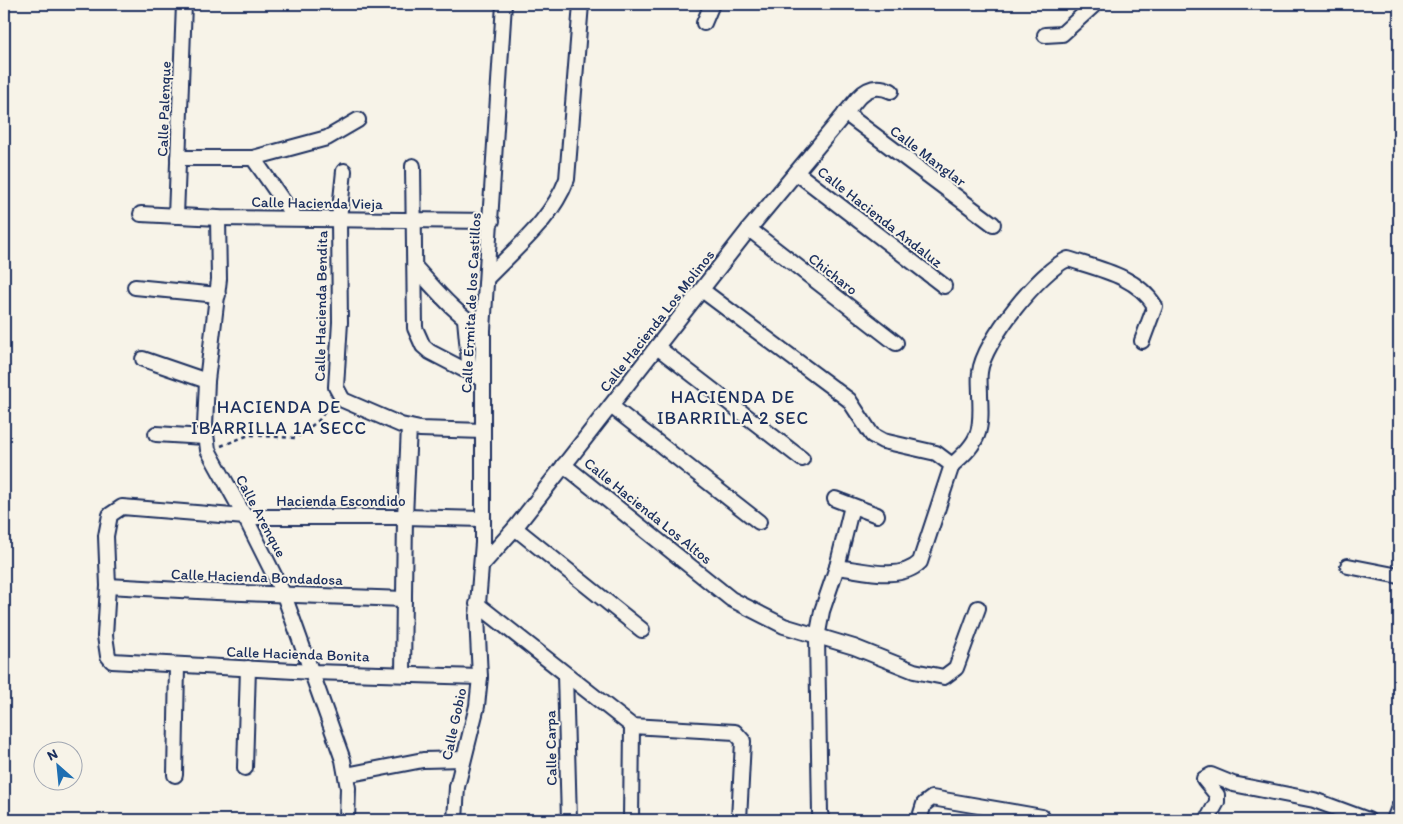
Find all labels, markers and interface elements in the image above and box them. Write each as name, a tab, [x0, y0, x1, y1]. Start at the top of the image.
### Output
street label: Calle Palenque	[153, 61, 175, 157]
street label: Calle Manglar	[886, 122, 970, 190]
street label: Calle Hacienda Andaluz	[814, 163, 946, 271]
street label: Calle Hacienda Vieja	[251, 193, 383, 213]
street label: Calle Ermita de los Castillos	[457, 212, 485, 394]
street label: Calle Hacienda Bendita	[311, 230, 331, 382]
street label: Calle Hacienda Los Molinos	[596, 246, 718, 396]
street label: Chicharo	[805, 249, 861, 299]
district label: HACIENDA DE IBARRILLA 2 SEC	[657, 386, 809, 429]
district label: HACIENDA DE IBARRILLA 1A SECC	[191, 396, 367, 439]
street label: Calle Hacienda Los Altos	[580, 454, 716, 568]
street label: Calle Arenque	[232, 472, 290, 560]
street label: Hacienda Escondido	[276, 492, 406, 510]
street label: Calle Hacienda Bondadosa	[171, 565, 343, 589]
street label: Calle Hacienda Bonita	[226, 643, 370, 666]
street label: Calle Gobio	[438, 686, 470, 762]
street label: Calle Carpa	[541, 710, 561, 786]
north arrow	[32, 742, 82, 792]
text: N	[44, 745, 60, 765]

